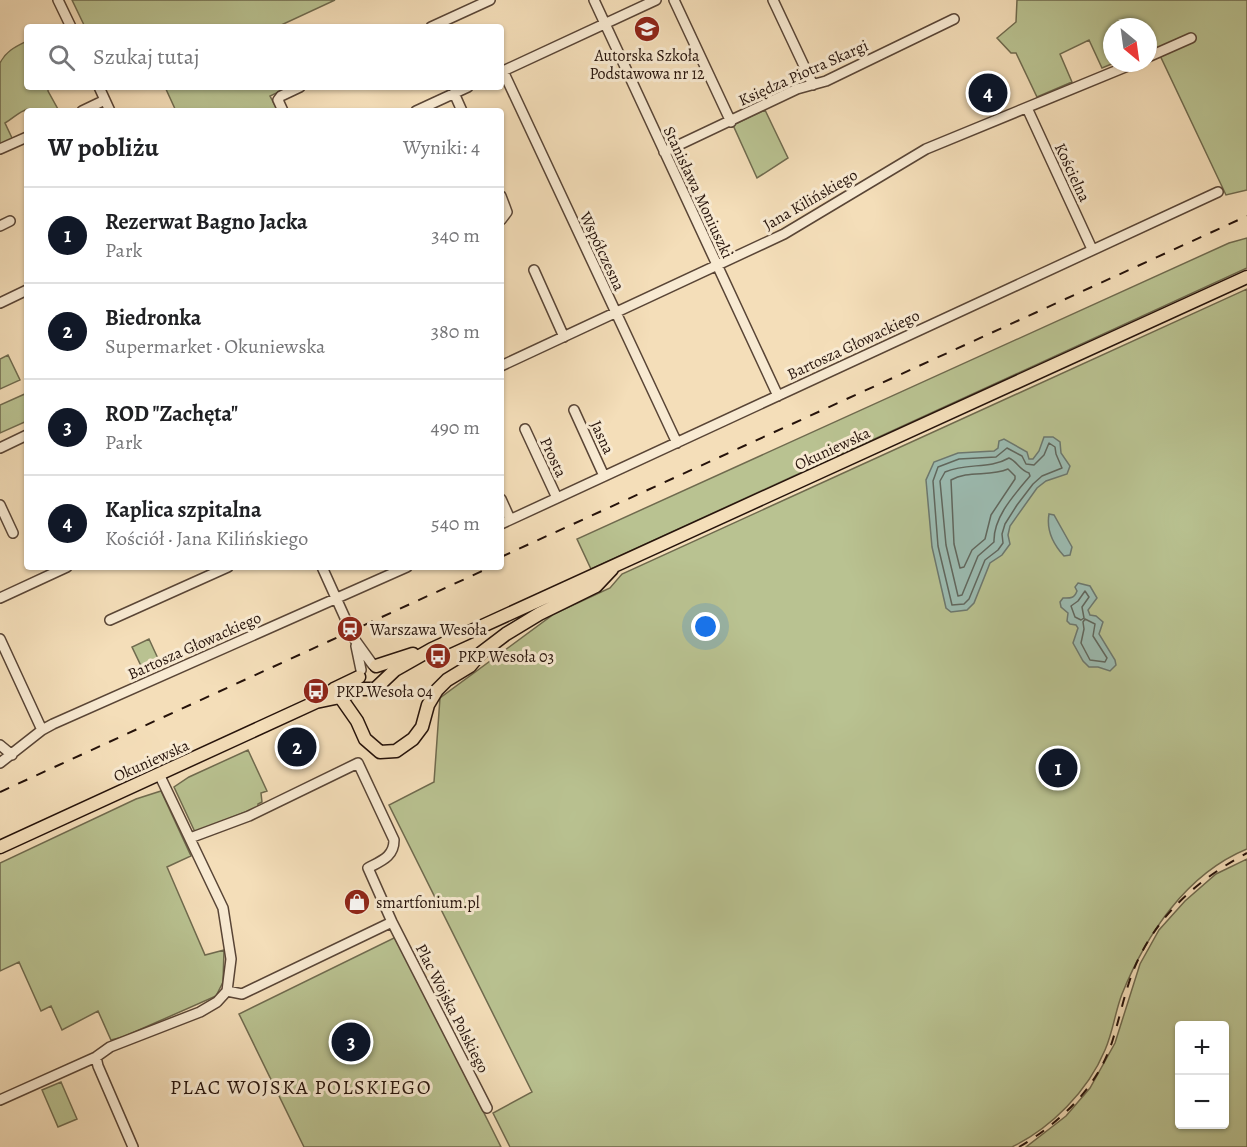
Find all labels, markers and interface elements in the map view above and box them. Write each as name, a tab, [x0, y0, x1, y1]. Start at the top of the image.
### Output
school or university icon: Autorska Szkoła Podstawowa nr 12	[632, 14, 662, 44]
north arrow	[1103, 18, 1157, 72]
search box	[24, 24, 504, 90]
street label: Księdza Piotra Skargi	[735, 34, 872, 111]
icon: search	[45, 41, 78, 74]
text: Szukaj tutaj	[93, 42, 199, 72]
place label: Autorska Szkoła Podstawowa nr 12	[589, 45, 705, 85]
pin: 4	[968, 70, 1008, 116]
street label: Stanisława Moniuszki	[658, 123, 738, 262]
text: W pobliżu	[48, 130, 159, 165]
text: Wyniki: 4	[403, 134, 480, 161]
street label: Kościelna	[1049, 139, 1096, 206]
street label: Jana Kilińskiego	[759, 164, 862, 236]
text: Rezerwat Bagno Jacka	[105, 207, 308, 237]
street label: Współczesna	[574, 207, 630, 295]
text: 1	[64, 222, 71, 249]
text: 340 m	[431, 222, 480, 249]
text: Park	[105, 237, 143, 264]
text: Biedronka	[105, 303, 201, 333]
street label: Bartosza Głowackiego	[783, 304, 923, 385]
text: 2	[63, 318, 72, 345]
text: 380 m	[431, 318, 480, 345]
text: Supermarket · Okuniewska	[105, 333, 325, 360]
text: ROD "Zachęta"	[105, 399, 238, 429]
text: 3	[63, 414, 72, 441]
text: 490 m	[431, 414, 480, 441]
street label: Jasna	[585, 417, 620, 458]
street label: Okuniewska	[791, 422, 874, 476]
text: Park	[105, 429, 143, 456]
street label: Prosta	[534, 434, 572, 481]
text: Kaplica szpitalna	[105, 495, 262, 525]
text: 4	[63, 510, 72, 537]
text: 540 m	[431, 510, 480, 537]
text: Kościół · Jana Kilińskiego	[105, 525, 308, 552]
street label: Bartosza Głowackiego	[124, 607, 265, 685]
your location	[691, 612, 720, 641]
station icon: Warszawa Wesoła	[335, 614, 365, 644]
place label: Warszawa Wesoła	[369, 619, 487, 641]
bus stop icon: PKP Wesoła 03	[423, 641, 453, 671]
place label: PKP Wesoła 03	[458, 646, 554, 668]
bus stop icon: PKP Wesoła 04	[301, 676, 331, 706]
place label: PKP Wesoła 04	[336, 681, 433, 703]
pin: 2	[278, 724, 316, 770]
street label: Okuniewska	[110, 734, 193, 787]
pin: 1	[1038, 746, 1078, 790]
shop icon: smartfonium.pl	[342, 887, 372, 917]
place label: smartfonium.pl	[376, 892, 480, 914]
street label: Plac Wojska Polskiego	[410, 940, 494, 1077]
pin: 3	[332, 1020, 370, 1064]
map controls	[1175, 1021, 1229, 1129]
button: +	[1175, 1021, 1229, 1075]
district label: PLAC WOJSKA POLSKIEGO	[170, 1074, 432, 1101]
button: −	[1175, 1075, 1229, 1129]

